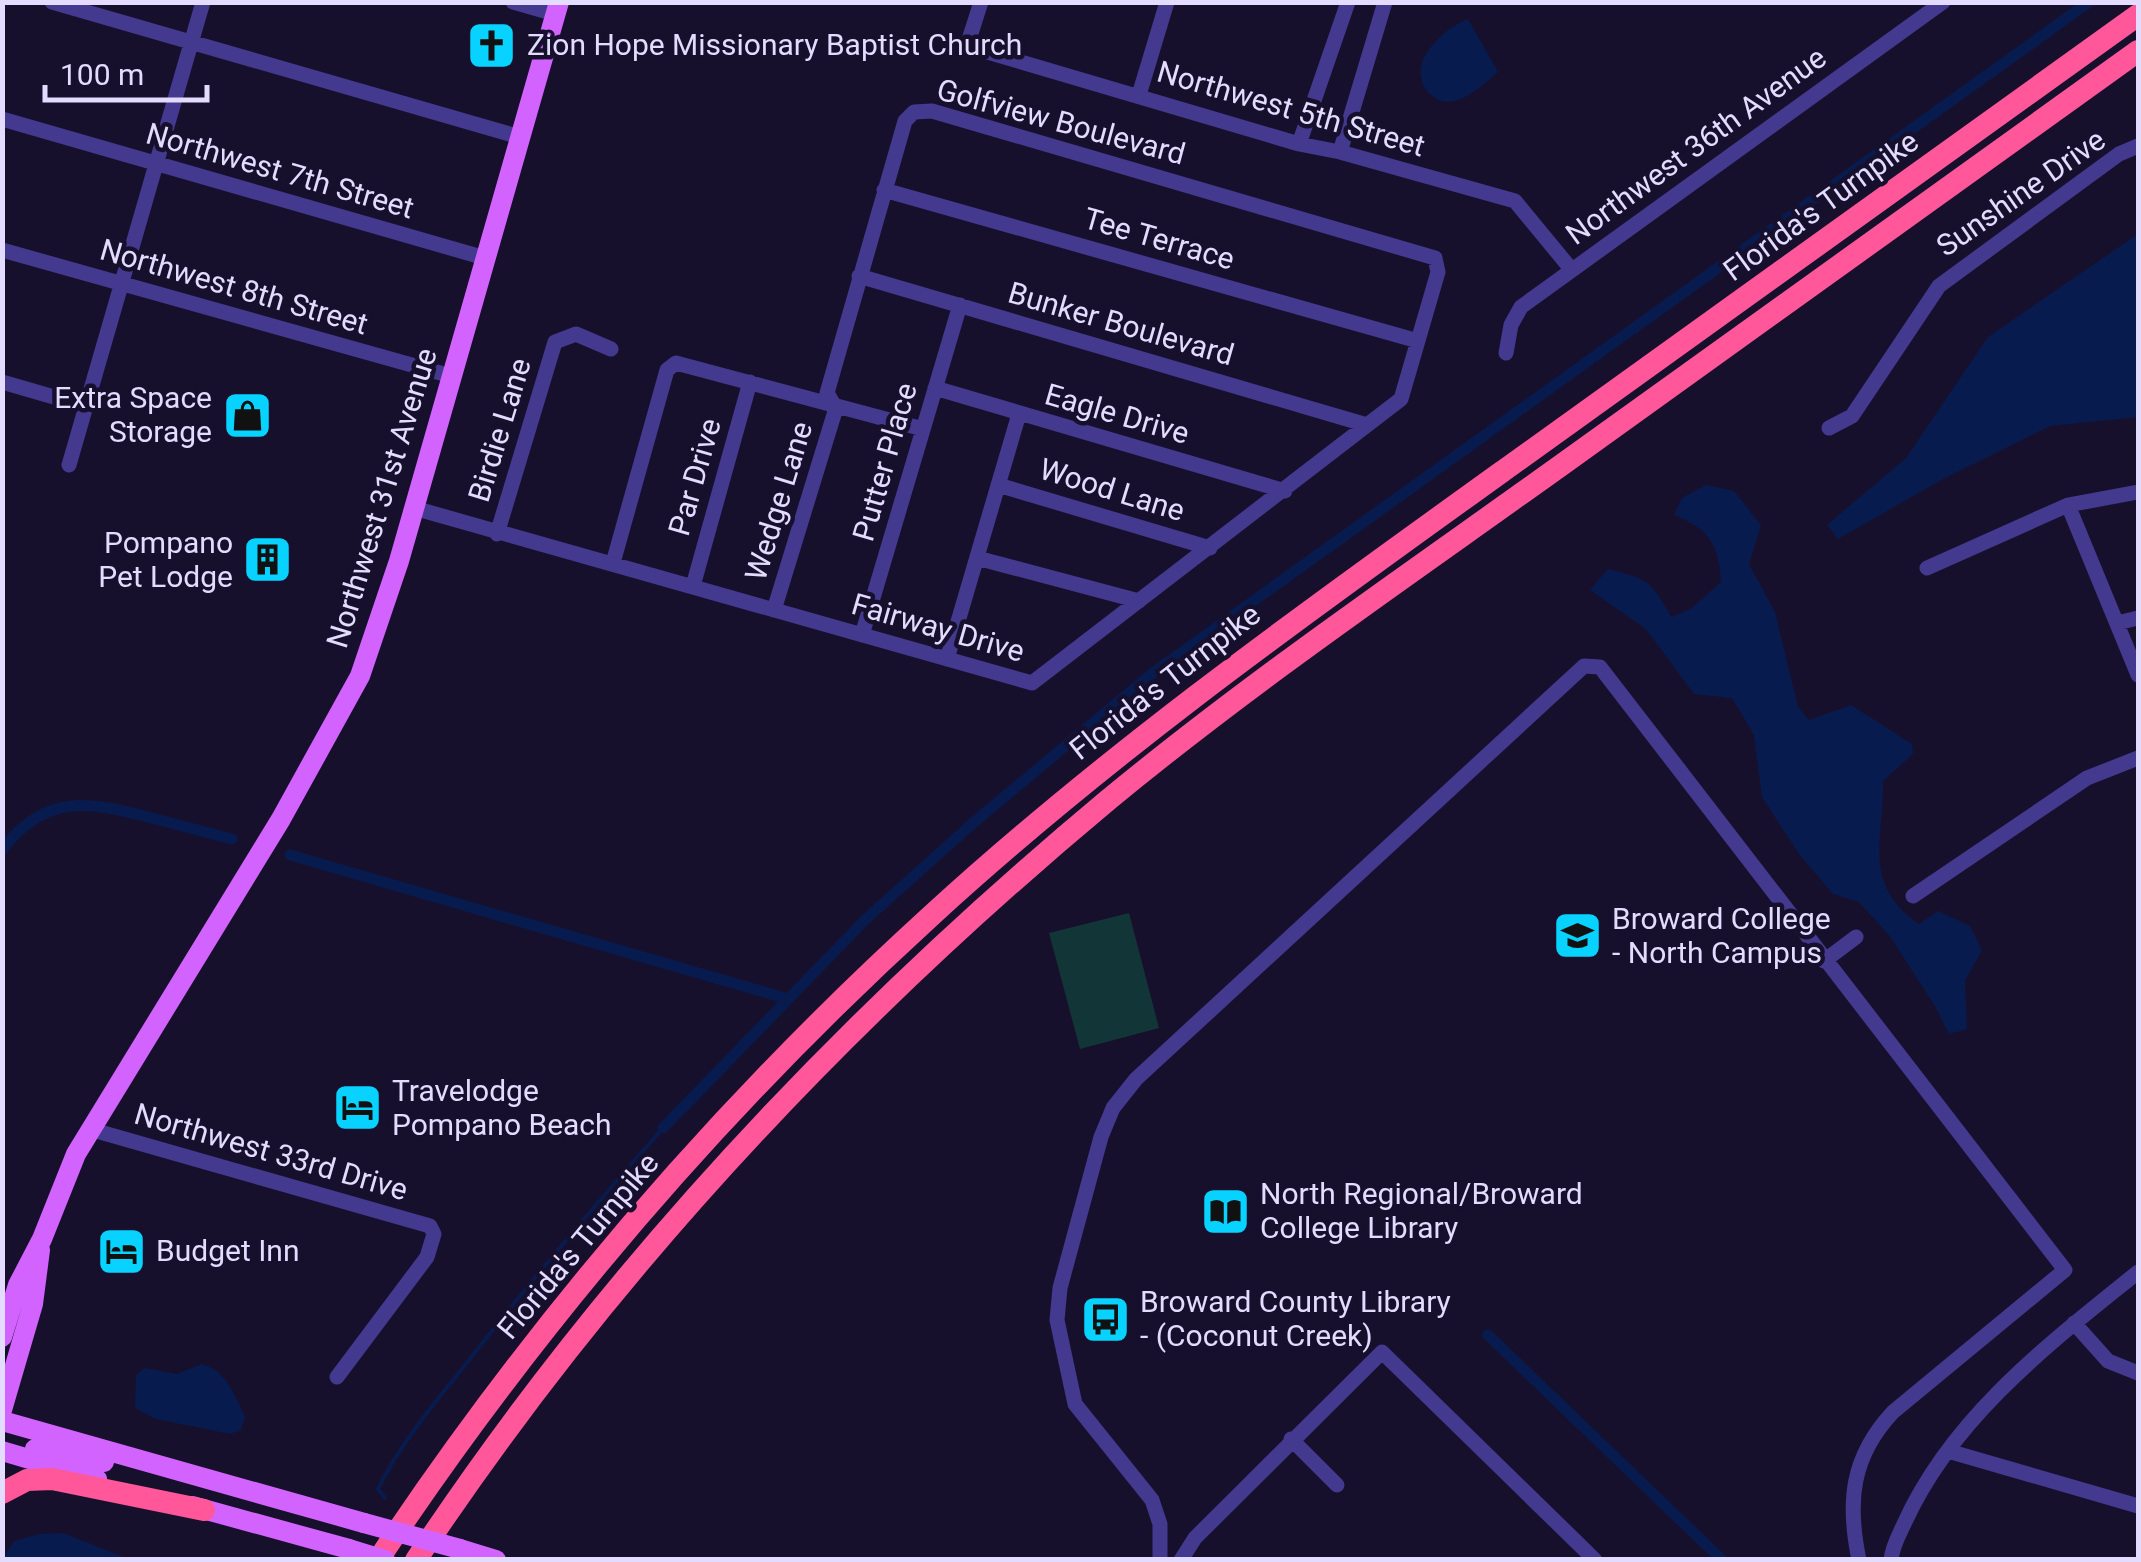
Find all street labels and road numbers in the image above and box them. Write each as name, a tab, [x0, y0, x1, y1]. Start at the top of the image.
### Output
street label: Northwest 36th Avenue	[1559, 40, 1832, 252]
street label: Northwest 5th Street	[1153, 54, 1429, 163]
street label: Golfview Boulevard	[933, 72, 1189, 172]
street label: Northwest 7th Street	[142, 116, 418, 225]
street label: Sunshine Drive	[1930, 122, 2112, 264]
street label: Florida's Turnpike	[1717, 123, 1925, 288]
street label: Tee Terrace	[1080, 200, 1239, 277]
street label: Northwest 8th Street	[96, 232, 372, 341]
street label: Bunker Boulevard	[1004, 275, 1238, 372]
street label: Northwest 31st Avenue	[319, 344, 444, 652]
street label: Birdie Lane	[461, 354, 538, 506]
street label: Eagle Drive	[1041, 376, 1193, 451]
street label: Putter Place	[845, 379, 924, 545]
street label: Par Drive	[661, 414, 728, 539]
street label: Wedge Lane	[738, 417, 819, 584]
street label: Wood Lane	[1035, 451, 1189, 528]
street label: Fairway Drive	[848, 586, 1028, 669]
street label: Florida's Turnpike	[1063, 596, 1267, 767]
street label: Northwest 33rd Drive	[131, 1096, 412, 1207]
street label: Florida's Turnpike	[490, 1146, 666, 1346]

